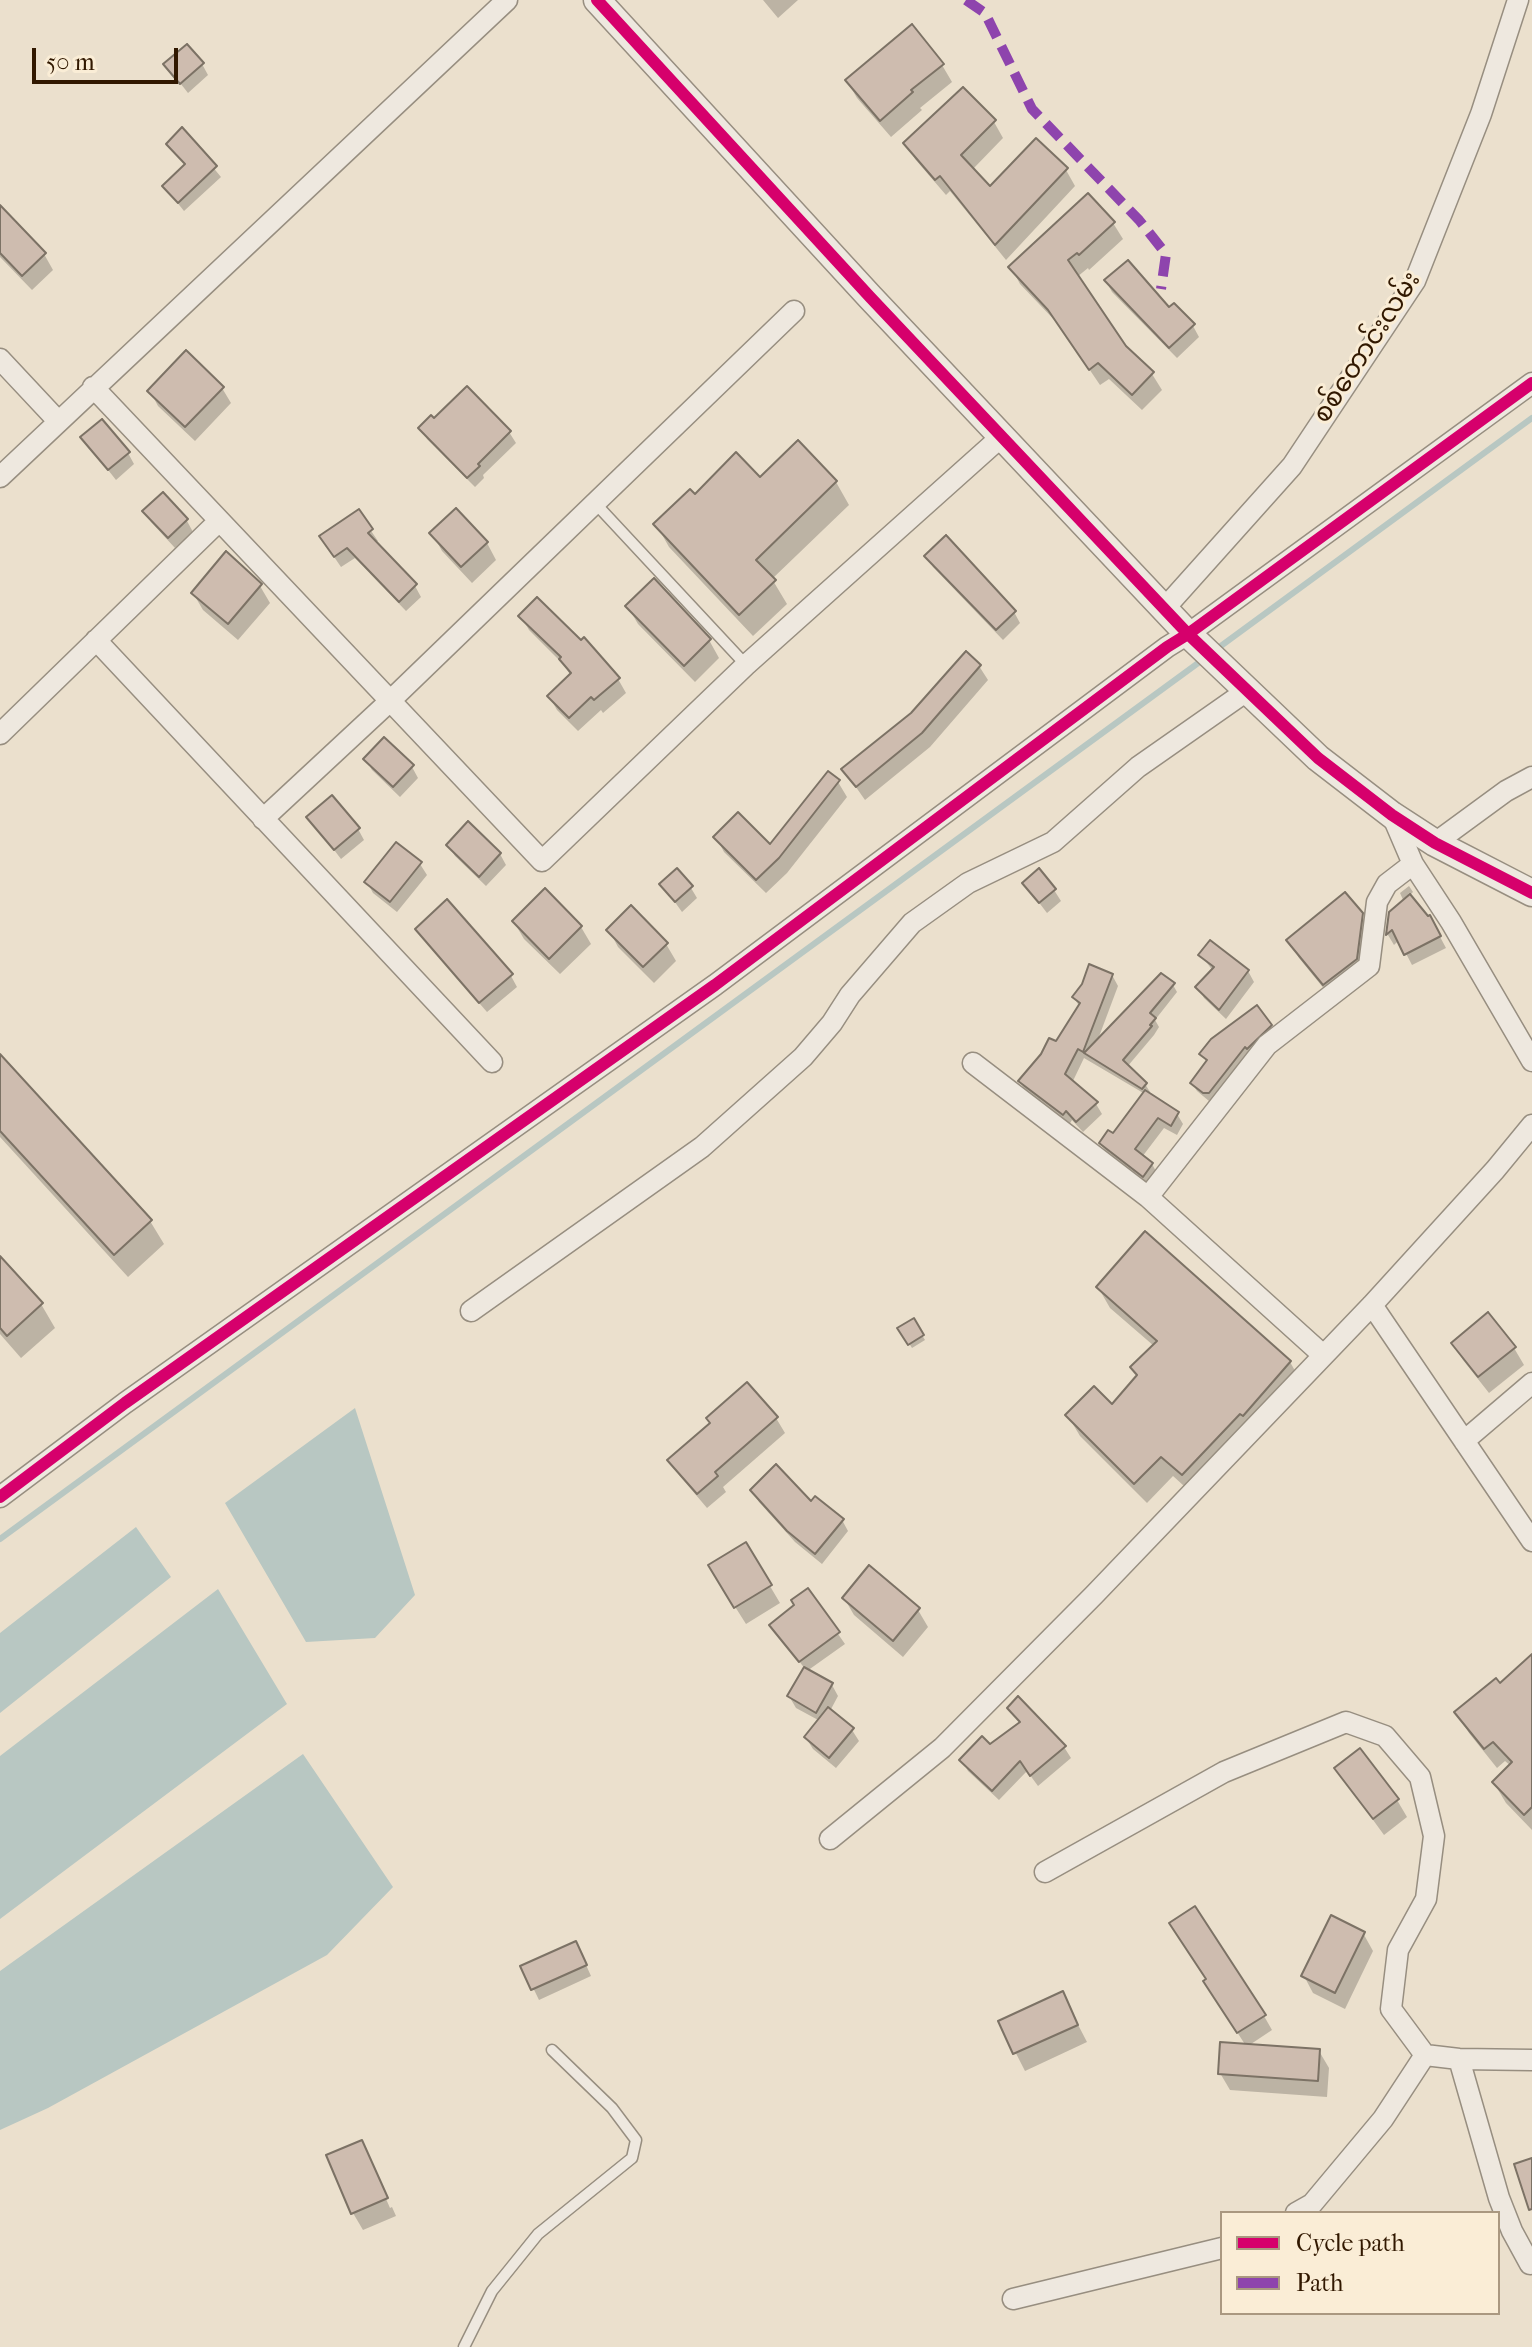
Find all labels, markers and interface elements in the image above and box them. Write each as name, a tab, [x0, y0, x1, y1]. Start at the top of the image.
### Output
scale bar	[36, 32, 182, 82]
text: 50 m	[46, 48, 95, 76]
street label: စစ်တောင်းလမ်း	[1308, 267, 1428, 429]
legend	[1220, 2211, 1500, 2315]
text: Cycle path	[1296, 2229, 1405, 2257]
text: Path	[1296, 2269, 1343, 2297]

